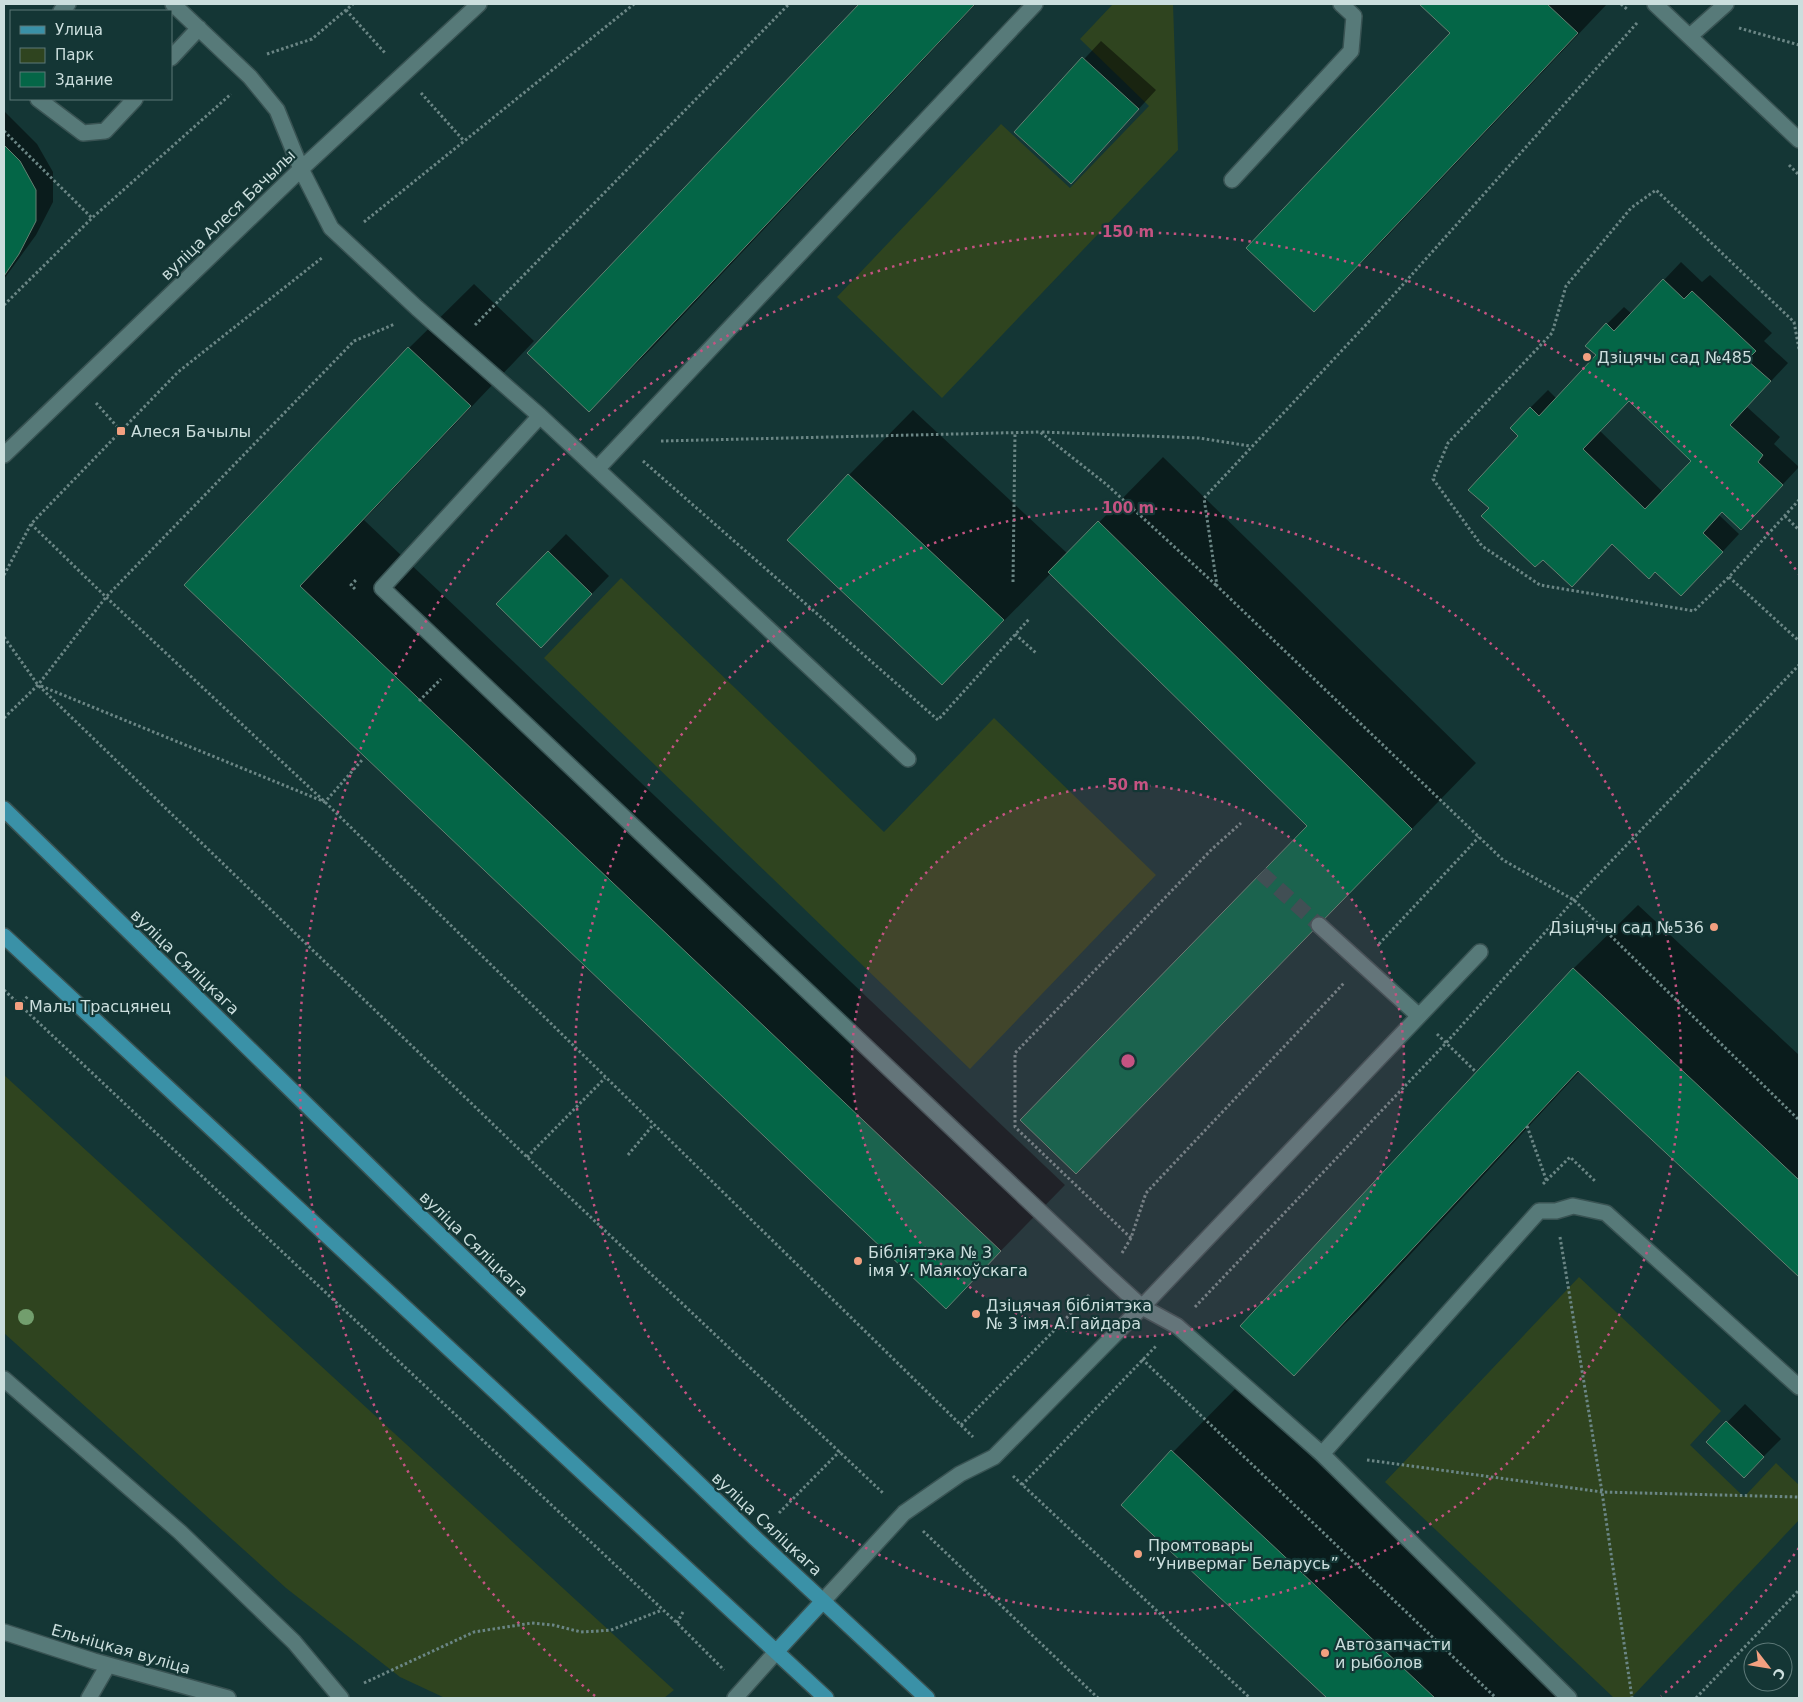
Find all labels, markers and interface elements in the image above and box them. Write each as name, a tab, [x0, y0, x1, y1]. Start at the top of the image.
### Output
legend	[10, 10, 172, 100]
text: Улица	[55, 21, 103, 39]
text: Парк	[55, 46, 94, 64]
text: Здание	[55, 71, 113, 89]
street label: вуліца Алеся Бачылы	[157, 146, 299, 284]
text: 150 m	[1102, 223, 1154, 241]
place label: Дзіцячы сад №485	[1597, 348, 1752, 367]
marker: Дзіцячы сад №485	[1581, 351, 1593, 363]
place label: Алеся Бачылы	[131, 422, 251, 441]
marker: Алеся Бачылы	[115, 425, 127, 437]
text: 100 m	[1102, 499, 1154, 517]
text: 50 m	[1107, 776, 1149, 794]
street label: вуліца Сяліцкага	[127, 905, 243, 1019]
place label: Дзіцячы сад №536	[1549, 918, 1704, 937]
marker: Дзіцячы сад №536	[1708, 921, 1720, 933]
place label: Малы Трасцянец	[29, 997, 171, 1016]
marker: Малы Трасцянец	[13, 1000, 25, 1012]
centre of rings	[1119, 1052, 1137, 1070]
street label: вуліца Сяліцкага	[416, 1187, 532, 1301]
place label: Бібліятэка № 3 імя У. Маякоўскага	[868, 1243, 1028, 1280]
marker: Бібліятэка № 3 імя У. Маякоўскага	[852, 1255, 864, 1267]
place label: Дзіцячая бібліятэка № 3 імя А.Гайдара	[986, 1296, 1152, 1333]
marker: Дзіцячая бібліятэка № 3 імя А.Гайдара	[970, 1308, 982, 1320]
street label: вуліца Сяліцкага	[708, 1468, 826, 1580]
place label: Промтовары “Универмаг Беларусь”	[1148, 1536, 1339, 1573]
marker: Промтовары “Универмаг Беларусь”	[1132, 1548, 1144, 1560]
street label: Ельніцкая вуліца	[49, 1620, 193, 1678]
place label: Автозапчасти и рыболов	[1335, 1635, 1451, 1672]
north arrow	[1743, 1642, 1793, 1692]
marker: Автозапчасти и рыболов	[1319, 1647, 1331, 1659]
text: С	[1770, 1665, 1789, 1682]

